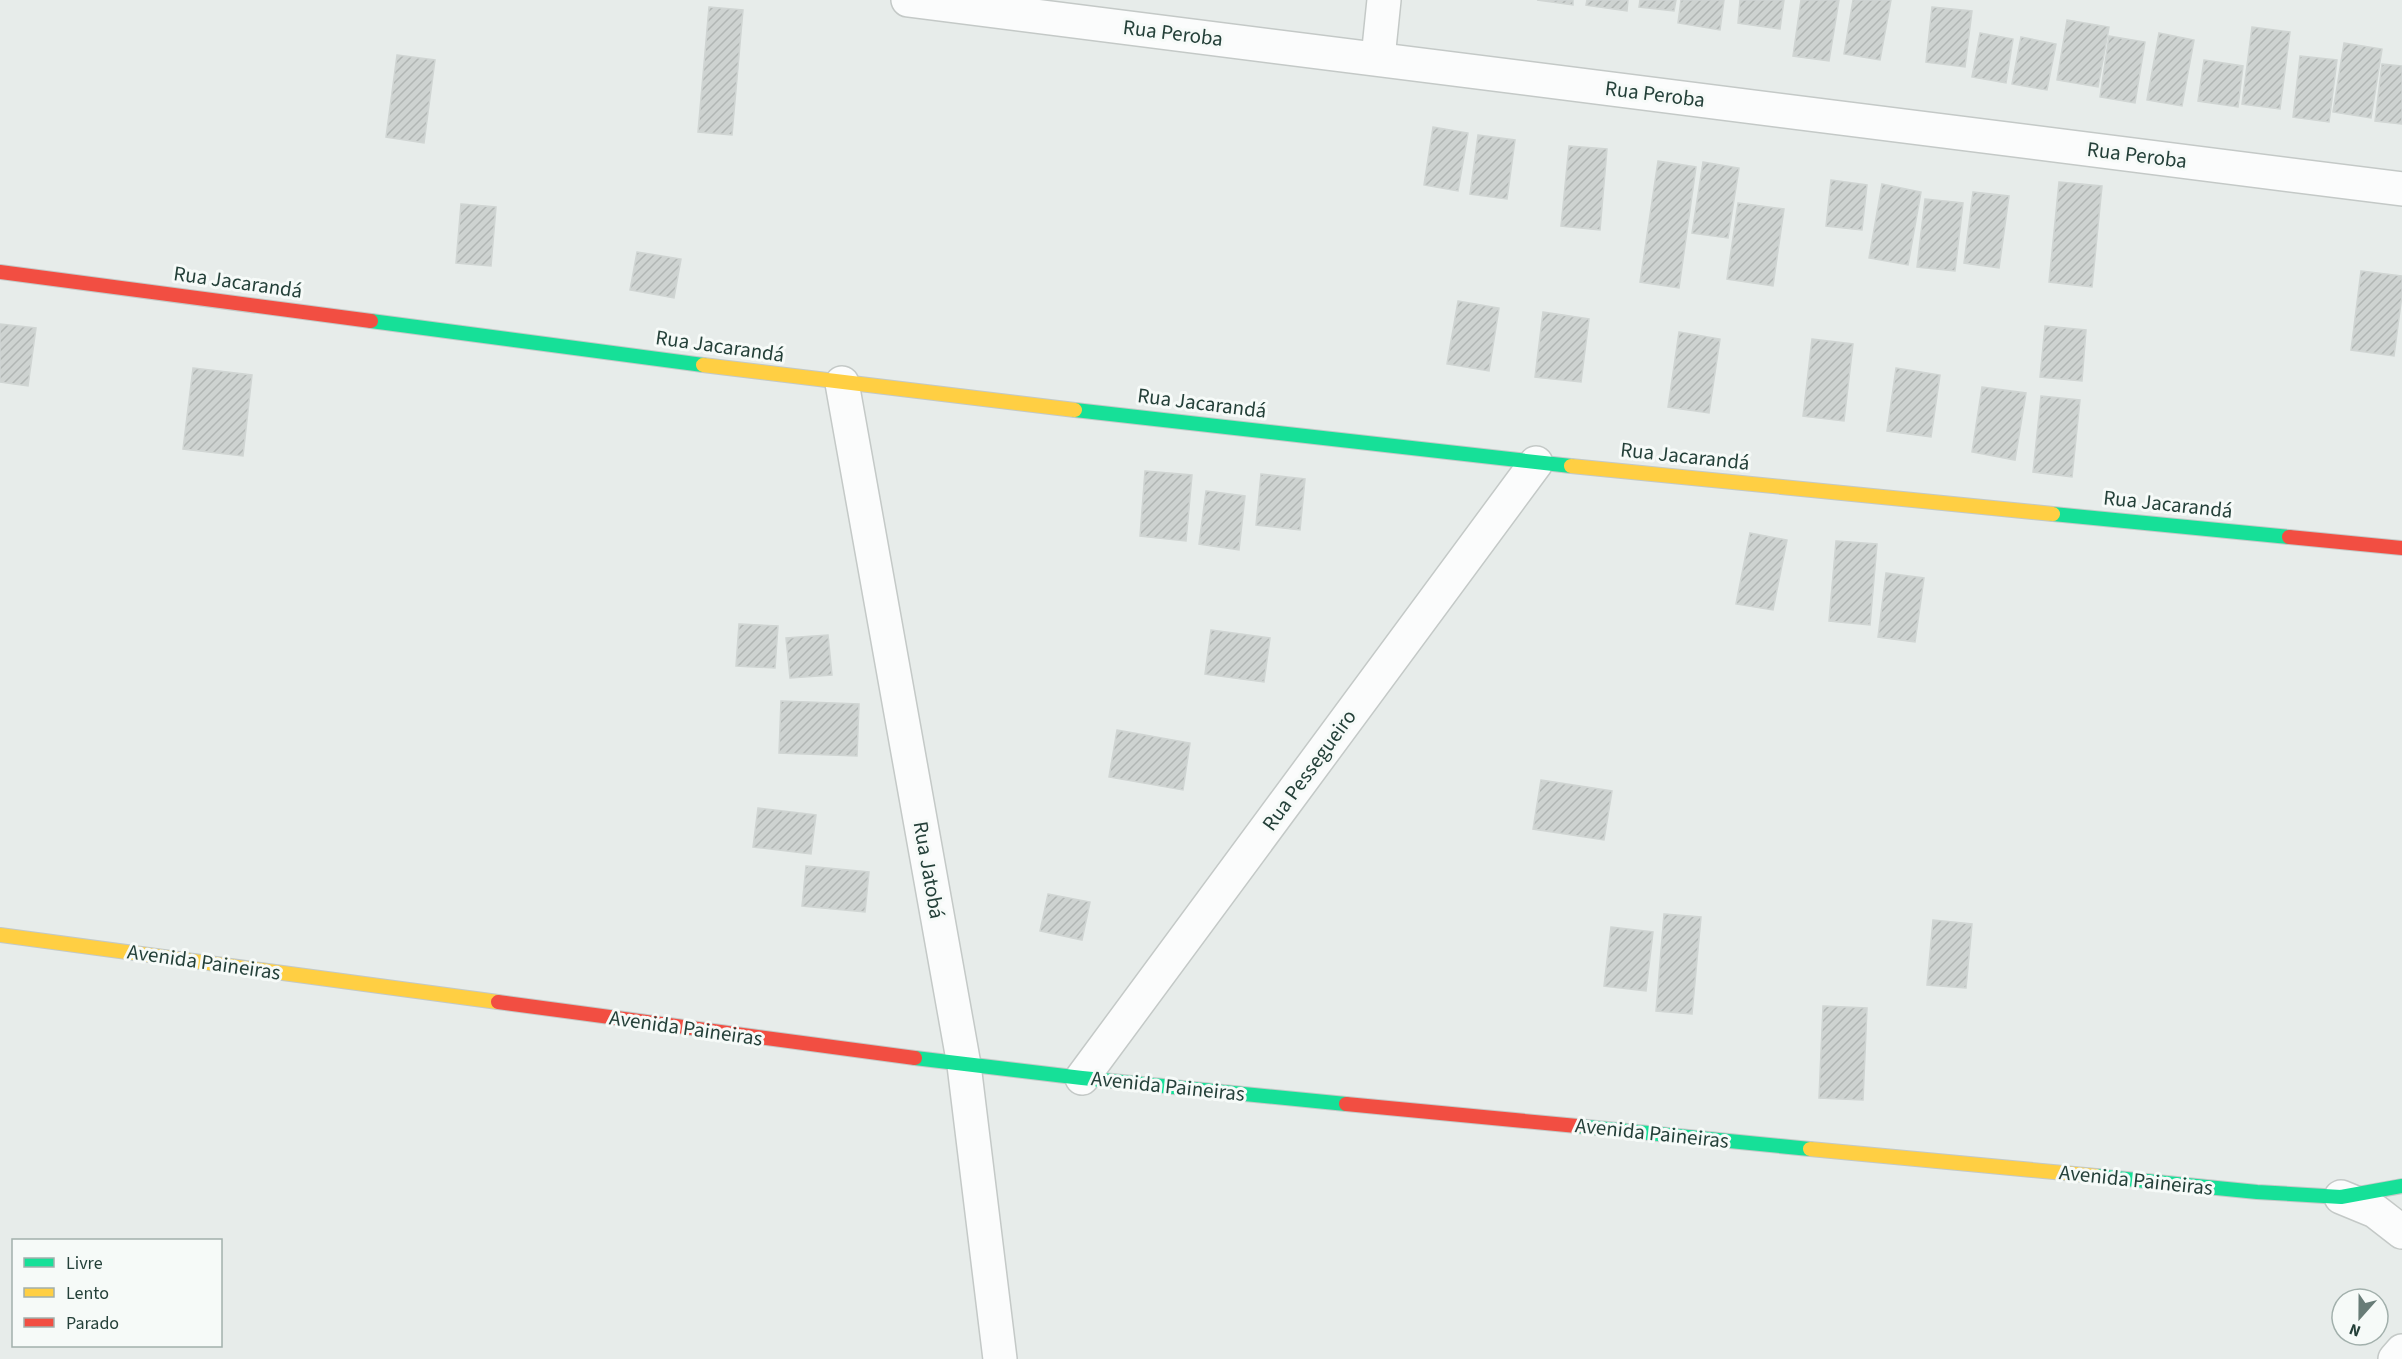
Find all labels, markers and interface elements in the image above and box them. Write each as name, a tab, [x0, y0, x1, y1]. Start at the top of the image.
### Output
street label: Rua Peroba	[1121, 12, 1225, 54]
street label: Rua Peroba	[1603, 73, 1707, 115]
street label: Rua Peroba	[2085, 134, 2189, 176]
street label: Rua Jacarandá	[172, 258, 304, 306]
street label: Rua Jacarandá	[654, 322, 786, 370]
street label: Rua Jacarandá	[1136, 380, 1268, 426]
street label: Rua Jacarandá	[1619, 434, 1751, 478]
street label: Rua Jacarandá	[2102, 482, 2234, 526]
street label: Rua Pessegueiro	[1255, 703, 1363, 837]
street label: Rua Jatobá	[906, 819, 952, 921]
street label: Avenida Paineiras	[125, 936, 283, 988]
street label: Avenida Paineiras	[607, 1002, 765, 1054]
street label: Avenida Paineiras	[1090, 1063, 1247, 1109]
street label: Avenida Paineiras	[1574, 1110, 1731, 1156]
street label: Avenida Paineiras	[2058, 1157, 2215, 1203]
legend	[12, 1239, 222, 1347]
text: Livre	[66, 1251, 103, 1276]
text: Lento	[66, 1281, 109, 1306]
north arrow	[2330, 1287, 2390, 1347]
text: Parado	[66, 1311, 119, 1336]
text: N	[2346, 1318, 2364, 1342]

